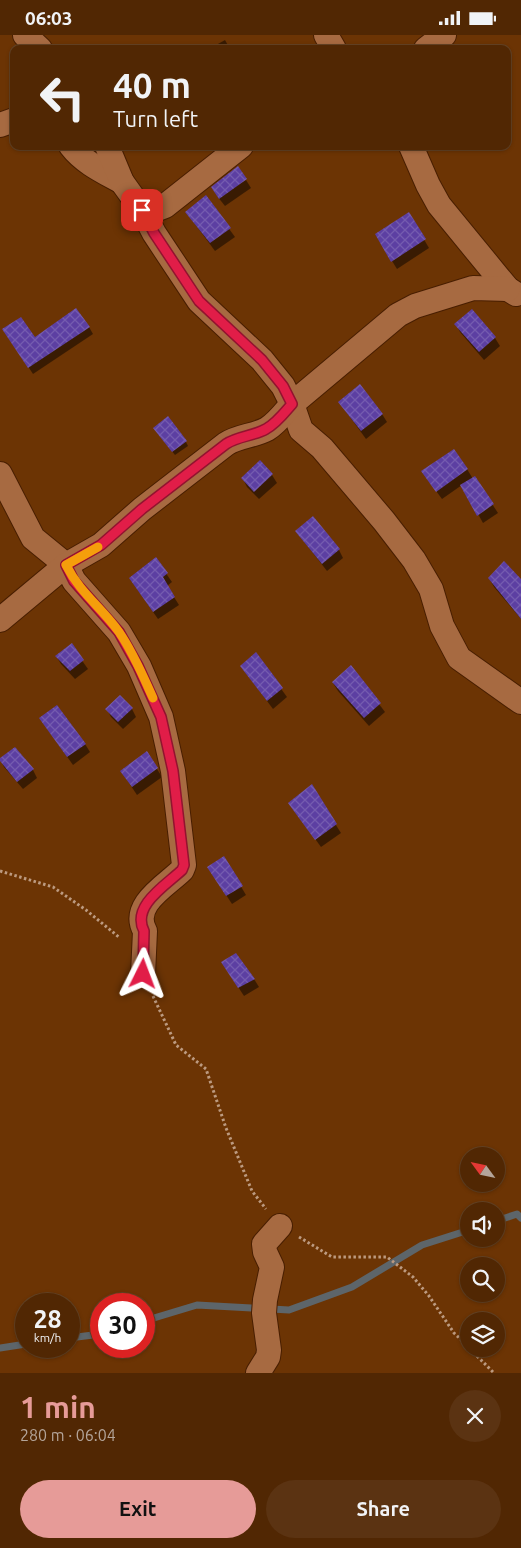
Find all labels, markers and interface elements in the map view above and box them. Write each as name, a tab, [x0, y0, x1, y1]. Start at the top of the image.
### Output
text: 06:03	[25, 7, 73, 29]
icon: left	[30, 65, 95, 130]
text: 40 m	[113, 65, 191, 105]
text: Turn left	[113, 106, 198, 131]
pin	[121, 189, 163, 231]
icon: arrive	[128, 196, 156, 224]
position arrow	[116, 947, 168, 999]
north arrow	[460, 1147, 505, 1193]
map controls	[460, 1147, 505, 1357]
button: sound	[460, 1202, 505, 1247]
button: search	[460, 1257, 505, 1302]
speed limit sign: 30	[90, 1293, 155, 1358]
text: 28	[33, 1305, 62, 1333]
button: layers	[460, 1312, 505, 1357]
text: km/h	[34, 1331, 61, 1344]
text: 1 min	[20, 1390, 96, 1424]
button: close	[449, 1390, 501, 1442]
text: 280 m · 06:04	[20, 1426, 116, 1444]
button: Exit	[20, 1480, 256, 1538]
button: Share	[266, 1480, 501, 1538]

